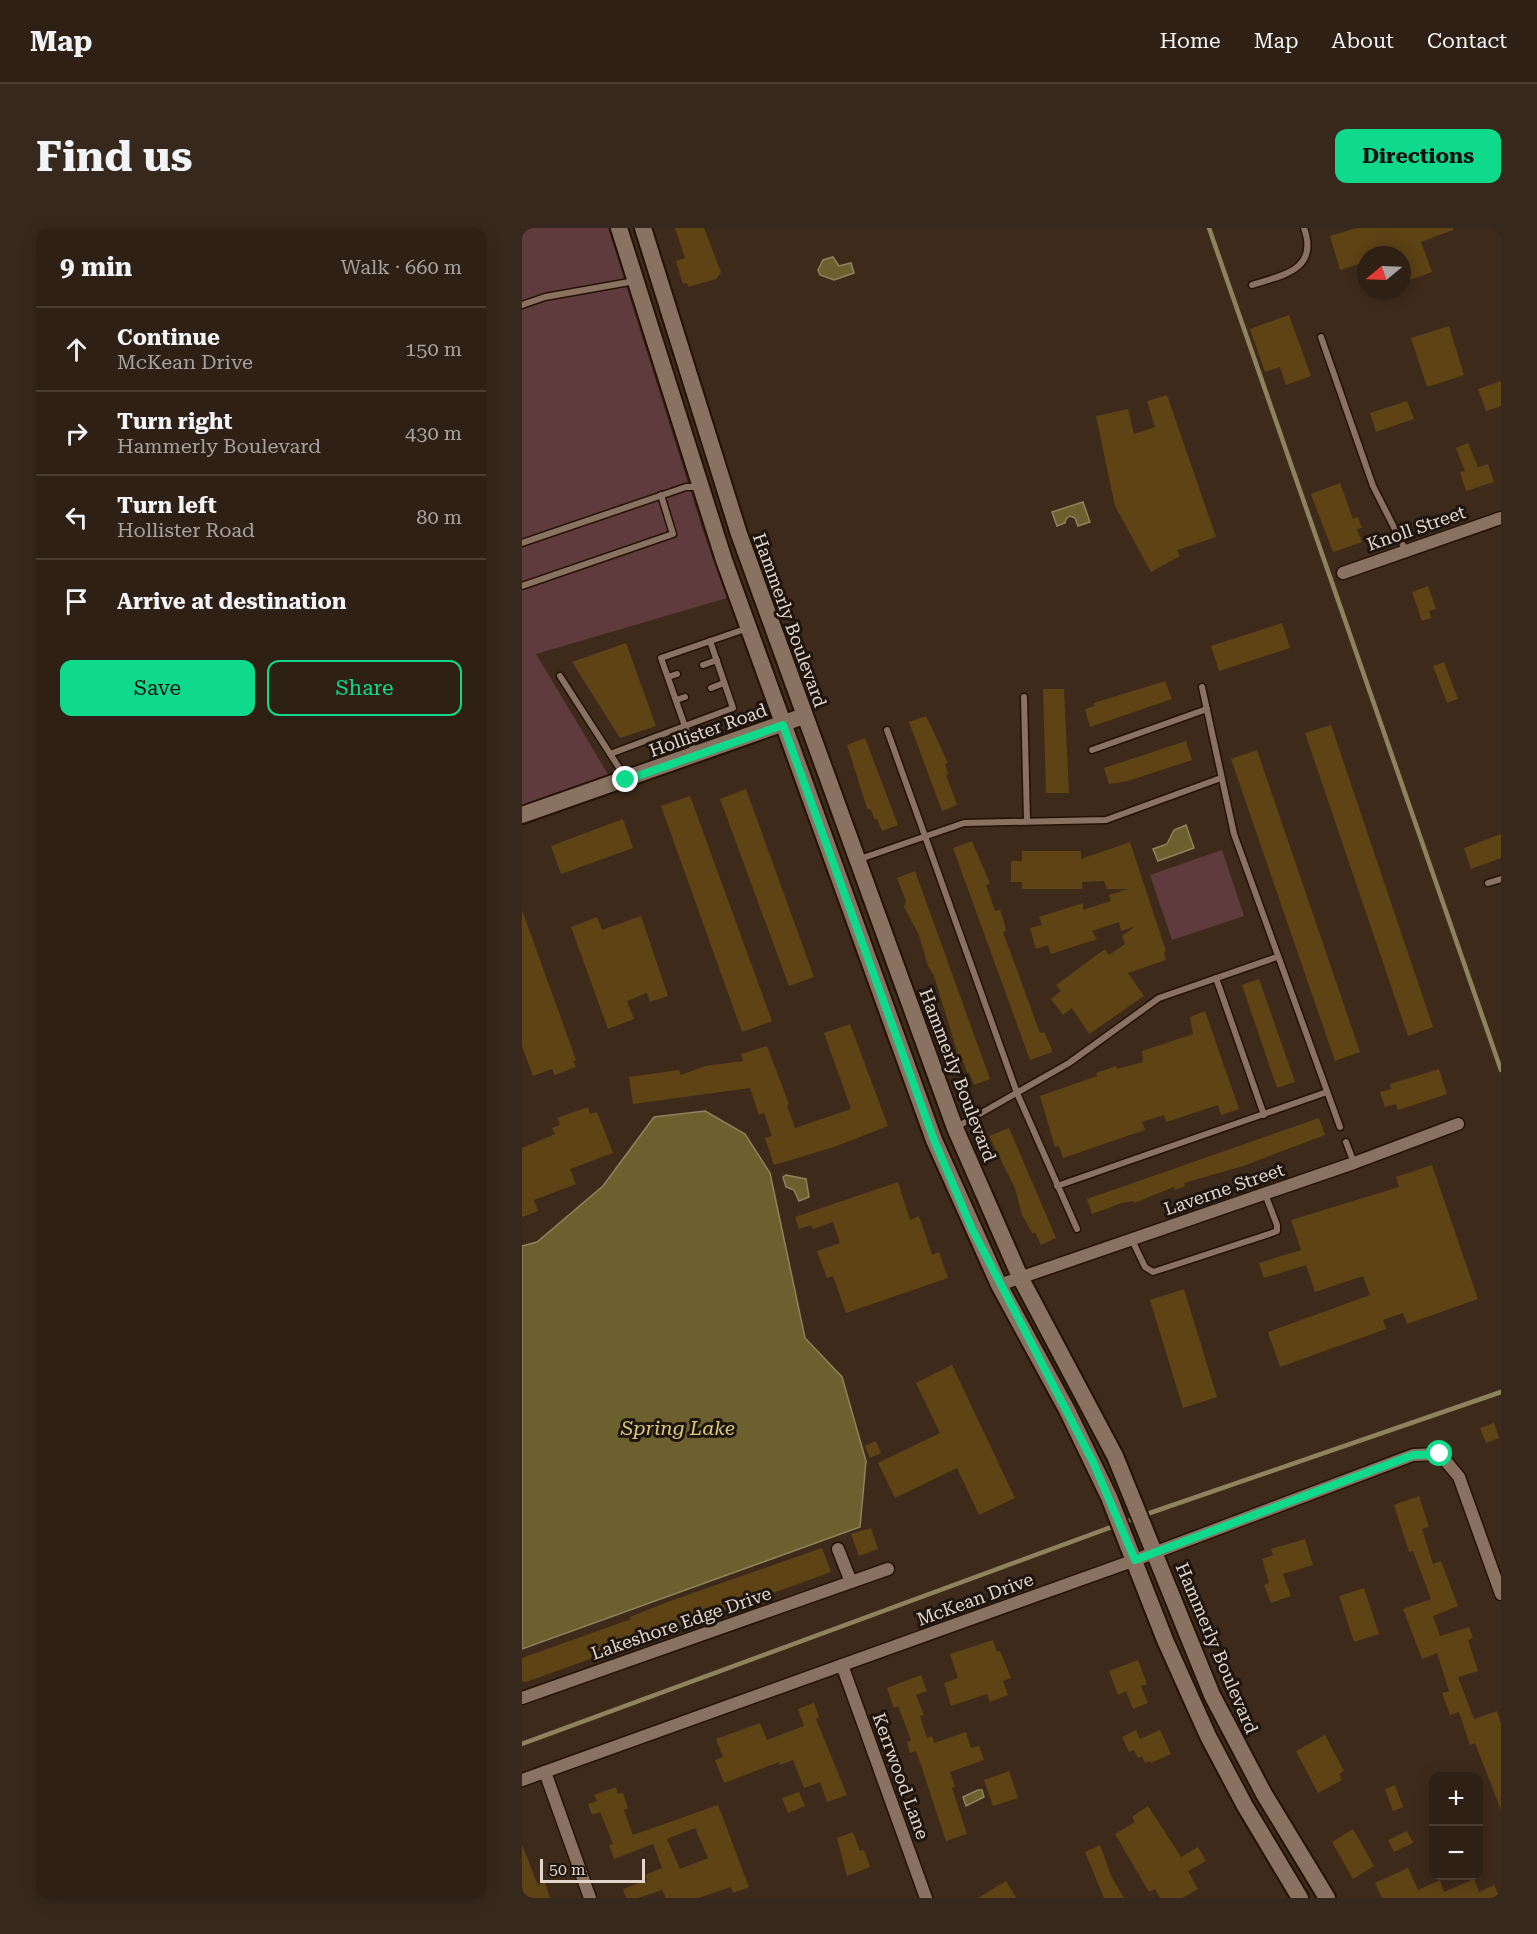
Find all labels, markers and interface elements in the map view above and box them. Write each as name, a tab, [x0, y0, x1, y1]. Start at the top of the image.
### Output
text: Map	[30, 25, 92, 58]
text: Home	[1160, 29, 1221, 53]
text: Map	[1254, 29, 1299, 53]
text: About	[1332, 29, 1394, 53]
text: Contact	[1427, 29, 1507, 53]
button: Directions	[1335, 129, 1501, 183]
text: Find us	[36, 132, 193, 181]
north arrow	[1357, 246, 1411, 300]
text: 9 min	[60, 252, 132, 282]
text: Walk · 660 m	[341, 255, 462, 279]
text: Continue	[117, 325, 220, 350]
icon: ahead	[60, 333, 93, 366]
text: 150 m	[405, 337, 462, 361]
text: McKean Drive	[117, 350, 253, 374]
text: Turn right	[117, 409, 232, 434]
icon: right	[60, 417, 93, 450]
text: 430 m	[405, 421, 462, 445]
text: Hammerly Boulevard	[117, 434, 321, 458]
text: Turn left	[117, 493, 217, 518]
icon: left	[60, 501, 93, 534]
street label: Knoll Street	[1364, 501, 1468, 555]
text: 80 m	[416, 505, 462, 529]
text: Hollister Road	[117, 518, 255, 542]
street label: Hammerly Boulevard	[749, 530, 831, 710]
icon: arrive	[60, 585, 93, 618]
text: Arrive at destination	[117, 589, 346, 614]
button: Save	[60, 660, 255, 716]
button: Share	[267, 660, 462, 716]
street label: Hollister Road	[646, 699, 770, 761]
route end	[612, 766, 638, 792]
street label: Hammerly Boulevard	[915, 985, 1001, 1165]
street label: Laverne Street	[1161, 1159, 1287, 1219]
water label: Spring Lake	[620, 1416, 735, 1440]
route start	[1426, 1440, 1452, 1466]
street label: Hammerly Boulevard	[1171, 1559, 1263, 1737]
street label: McKean Drive	[914, 1568, 1036, 1630]
street label: Lakeshore Edge Drive	[588, 1582, 774, 1664]
street label: Kerrwood Lane	[868, 1710, 934, 1842]
map controls	[1429, 1772, 1483, 1880]
button: +	[1429, 1772, 1483, 1826]
button: −	[1429, 1826, 1483, 1880]
scale bar	[540, 1856, 645, 1884]
text: 50 m	[549, 1860, 586, 1879]

